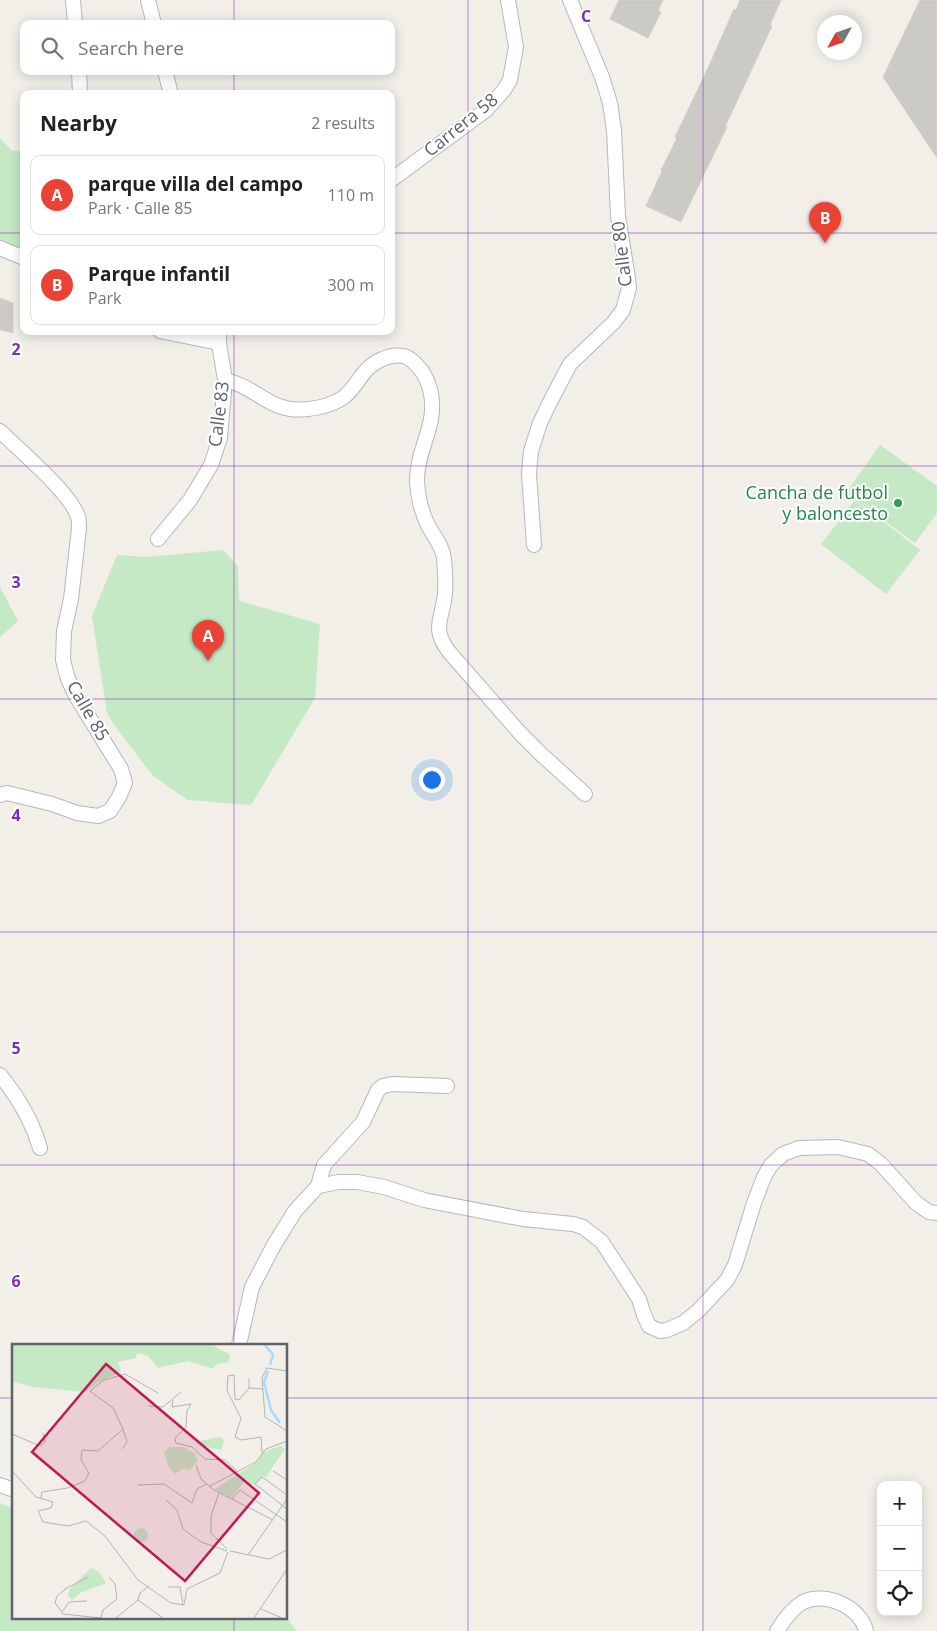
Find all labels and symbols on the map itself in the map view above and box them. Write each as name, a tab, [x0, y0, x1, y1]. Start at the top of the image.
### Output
text: C	[581, 5, 591, 27]
north arrow	[817, 15, 862, 60]
street label: Carrera 58	[418, 87, 502, 161]
pin: B	[809, 202, 841, 243]
street label: Calle 80	[605, 220, 637, 288]
text: 2	[11, 338, 21, 360]
street label: Calle 83	[202, 380, 234, 448]
place label: Cancha de futbol y baloncesto	[746, 480, 888, 525]
marker: Cancha de futbol y baloncesto	[892, 497, 904, 509]
text: 3	[11, 571, 21, 593]
pin: A	[192, 620, 224, 661]
street label: Calle 85	[62, 676, 116, 745]
your location	[419, 767, 445, 793]
text: 4	[11, 804, 21, 826]
text: 5	[11, 1037, 21, 1059]
text: 6	[11, 1270, 21, 1292]
inset map	[12, 1344, 288, 1618]

